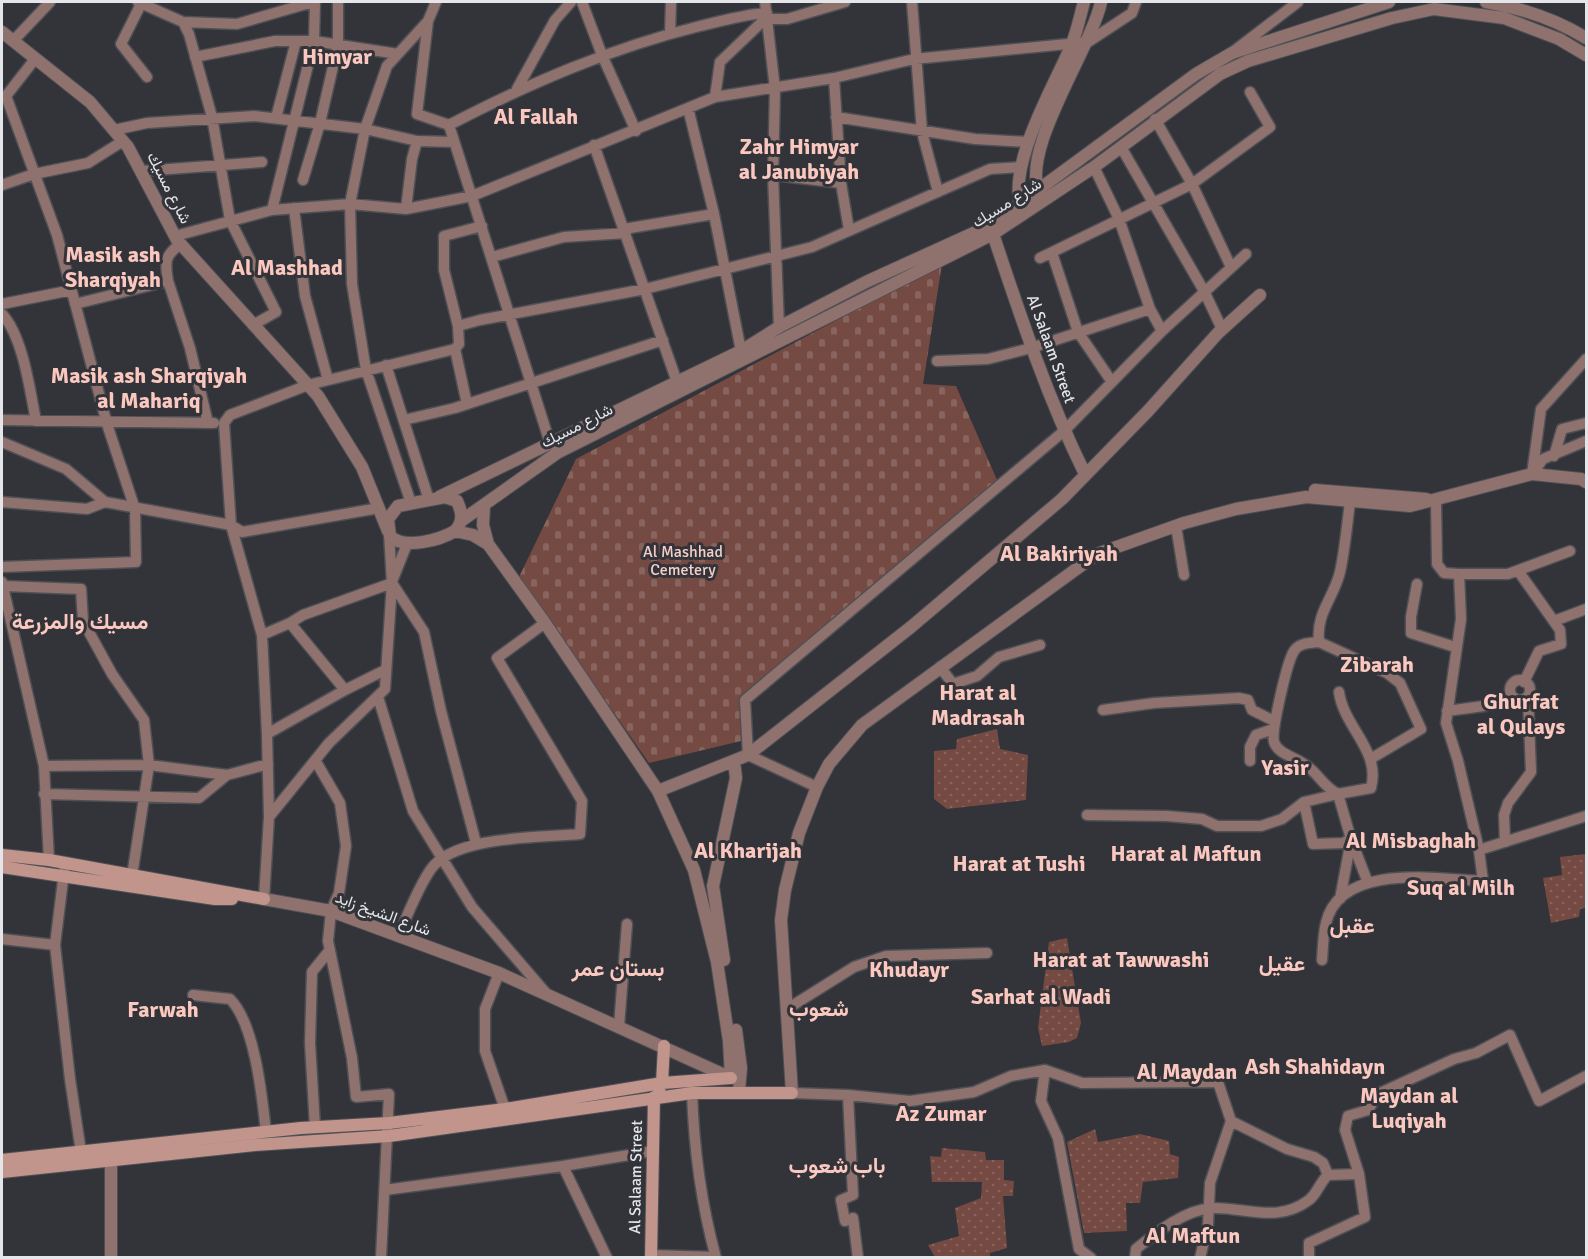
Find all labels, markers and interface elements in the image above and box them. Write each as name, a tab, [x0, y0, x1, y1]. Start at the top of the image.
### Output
district label: Himyar	[302, 43, 372, 70]
district label: Al Fallah	[494, 103, 578, 130]
district label: Zahr Himyar al Janubiyah	[739, 133, 859, 185]
street label: شارع مسيك	[141, 149, 196, 228]
street label: شارع مسيك	[969, 174, 1046, 233]
district label: Masik ash Sharqiyah	[65, 241, 161, 293]
district label: Al Mashhad	[231, 254, 343, 281]
street label: Al Salaam Street	[1022, 292, 1080, 406]
district label: Masik ash Sharqiyah al Mahariq	[51, 362, 247, 414]
street label: شارع مسيك	[538, 399, 617, 454]
district label: Al Bakiriyah	[1000, 540, 1118, 567]
park label: Al Mashhad Cemetery	[643, 542, 723, 580]
district label: مسيك والمزرعة	[12, 608, 148, 635]
district label: Zibarah	[1340, 651, 1414, 678]
district label: Harat al Madrasah	[931, 679, 1025, 731]
district label: Ghurfat al Qulays	[1477, 688, 1565, 740]
district label: Yasir	[1260, 754, 1309, 781]
district label: Al Misbaghah	[1346, 827, 1476, 854]
district label: Al Kharijah	[694, 837, 802, 864]
district label: Harat al Maftun	[1111, 840, 1261, 867]
district label: Harat at Tushi	[953, 850, 1085, 877]
district label: Suq al Milh	[1407, 874, 1515, 901]
street label: شارع الشيخ زايد	[332, 887, 434, 941]
district label: عقبل	[1329, 912, 1375, 939]
district label: Harat at Tawwashi	[1033, 946, 1209, 973]
district label: عقيل	[1259, 950, 1305, 977]
district label: بستان عمر	[571, 955, 664, 982]
district label: Khudayr	[869, 956, 949, 983]
district label: Sarhat al Wadi	[971, 983, 1111, 1010]
district label: شعوب	[789, 995, 849, 1022]
district label: Farwah	[127, 996, 199, 1023]
district label: Ash Shahidayn	[1245, 1053, 1385, 1080]
district label: Al Maydan	[1137, 1058, 1237, 1085]
district label: Maydan al Luqiyah	[1360, 1082, 1458, 1134]
district label: Az Zumar	[895, 1100, 987, 1127]
street label: Al Salaam Street	[625, 1120, 647, 1234]
district label: باب شعوب	[788, 1152, 886, 1179]
district label: Al Maftun	[1146, 1222, 1240, 1249]

